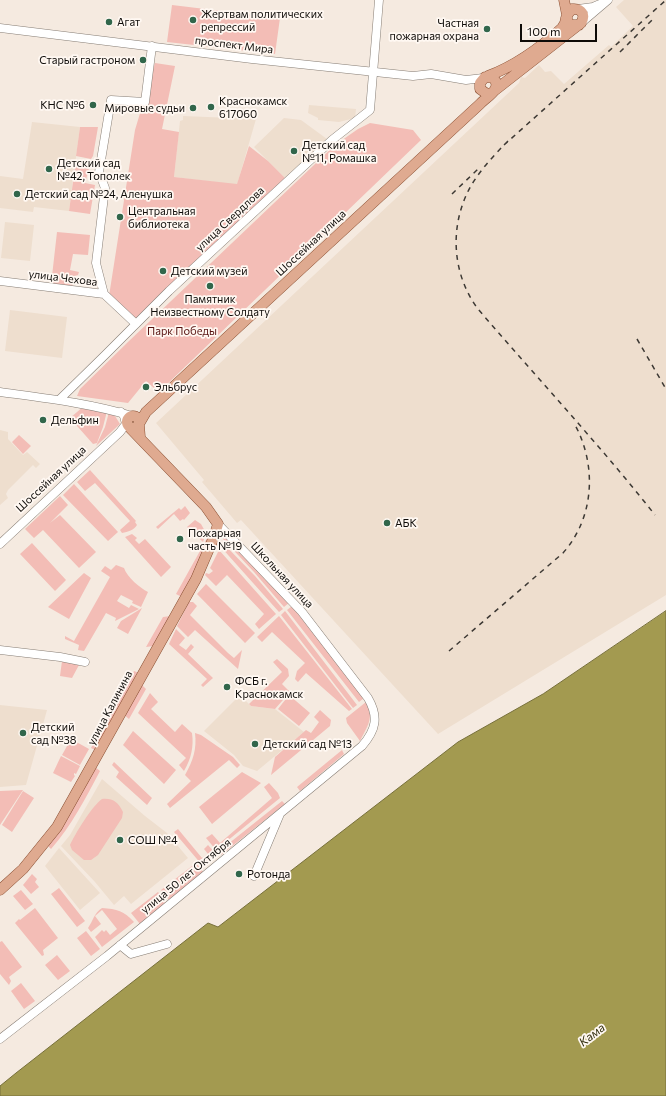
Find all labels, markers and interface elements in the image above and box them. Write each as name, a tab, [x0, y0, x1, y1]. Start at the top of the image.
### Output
place label: Жертвам политических репрессий	[201, 7, 323, 33]
place label: Агат	[117, 15, 140, 29]
marker: Жертвам политических репрессий	[188, 15, 198, 25]
place label: Частная пожарная охрана	[389, 16, 479, 42]
scale bar	[522, 16, 599, 42]
marker: Агат	[104, 17, 114, 27]
marker: Частная пожарная охрана	[482, 24, 492, 34]
text: 100 m	[527, 24, 561, 38]
street label: проспект Мира	[194, 34, 274, 56]
place label: Старый гастроном	[39, 53, 135, 67]
marker: Старый гастроном	[138, 55, 148, 65]
place label: Краснокамск 617060	[219, 94, 288, 120]
place label: КНС №6	[40, 98, 85, 112]
marker: КНС №6	[88, 100, 98, 110]
place label: Мировые судьи	[104, 101, 185, 115]
marker: Краснокамск 617060	[206, 102, 216, 112]
marker: Мировые судьи	[188, 103, 198, 113]
place label: Детский сад №11, Ромашка	[302, 138, 376, 164]
marker: Детский сад №11, Ромашка	[289, 146, 299, 156]
place label: Детский сад №42, Тополек	[57, 156, 131, 182]
marker: Детский сад №42, Тополек	[44, 164, 54, 174]
street label: улица Свердлова	[193, 184, 267, 254]
place label: Детский сад №24, Аленушка	[25, 187, 173, 201]
marker: Детский сад №24, Аленушка	[12, 189, 22, 199]
place label: Центральная библиотека	[128, 204, 196, 230]
street label: Шоссейная улица	[273, 207, 349, 279]
marker: Центральная библиотека	[115, 212, 125, 222]
place label: Детский музей	[171, 264, 247, 278]
marker: Детский музей	[158, 266, 168, 276]
street label: улица Чехова	[28, 267, 98, 289]
marker: Памятник Неизвестному Солдату	[205, 281, 215, 291]
place label: Памятник Неизвестному Солдату	[150, 292, 270, 318]
park label: Парк Победы	[147, 324, 217, 338]
place label: Эльбрус	[154, 380, 197, 394]
marker: Эльбрус	[141, 382, 151, 392]
place label: Дельфин	[51, 413, 99, 427]
marker: Дельфин	[38, 415, 48, 425]
street label: Шоссейная улица	[13, 443, 89, 515]
place label: АБК	[395, 516, 417, 530]
marker: АБК	[382, 518, 392, 528]
place label: Пожарная часть №19	[188, 526, 242, 552]
marker: Пожарная часть №19	[175, 534, 185, 544]
street label: Школьная улица	[248, 539, 316, 611]
street label: улица Калинина	[85, 668, 135, 748]
place label: ФСБ г. Краснокамск	[235, 674, 304, 700]
marker: ФСБ г. Краснокамск	[222, 682, 232, 692]
place label: Детский сад №38	[31, 720, 77, 746]
marker: Детский сад №38	[18, 728, 28, 738]
place label: Детский сад №13	[263, 737, 352, 751]
marker: Детский сад №13	[250, 739, 260, 749]
place label: СОШ №4	[128, 833, 178, 847]
marker: СОШ №4	[115, 835, 125, 845]
street label: улица 50 лет Октября	[138, 836, 234, 916]
place label: Ротонда	[247, 867, 290, 881]
marker: Ротонда	[234, 869, 244, 879]
water label: Кама	[576, 1020, 608, 1050]

